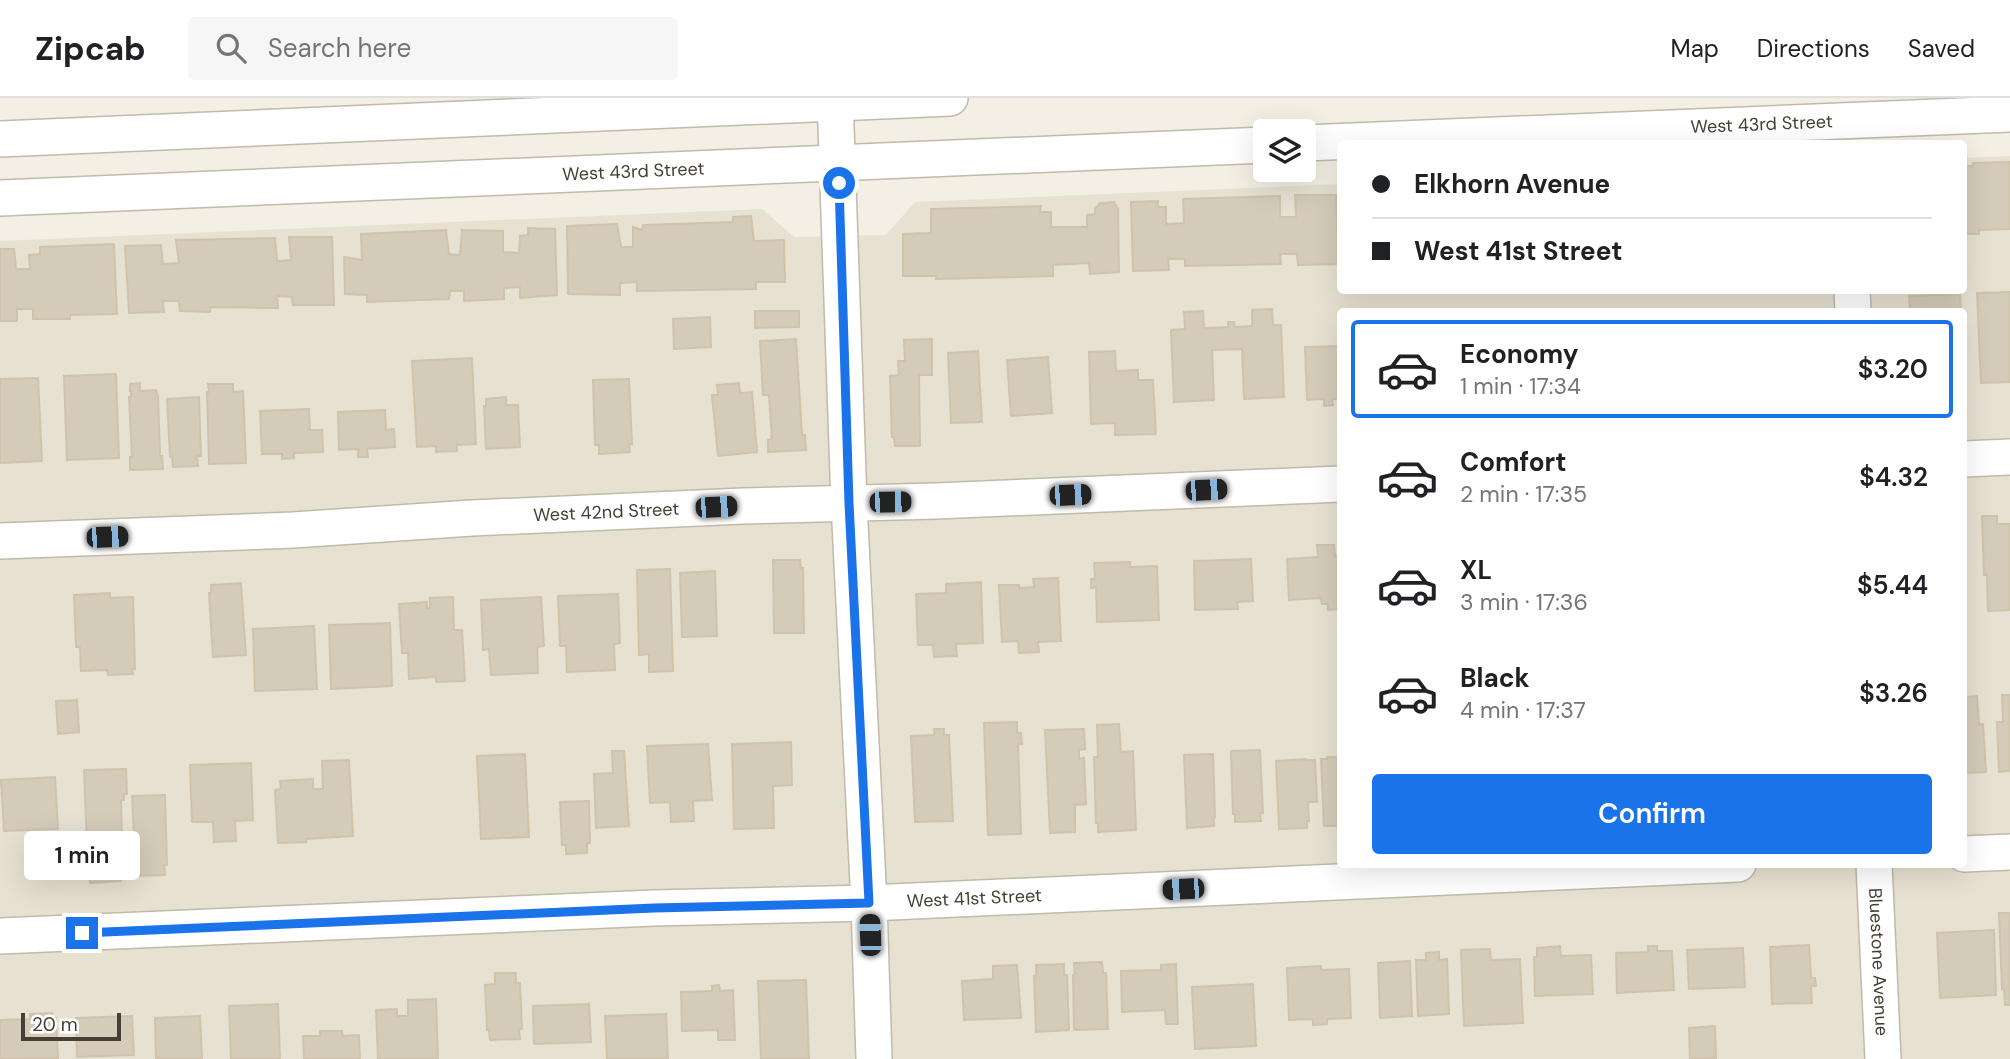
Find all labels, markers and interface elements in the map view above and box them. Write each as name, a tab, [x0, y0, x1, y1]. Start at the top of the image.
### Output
search box	[188, 17, 678, 80]
text: Zipcab	[35, 27, 146, 70]
icon: search	[212, 29, 250, 67]
text: Search here	[268, 31, 411, 65]
text: Map	[1671, 33, 1719, 64]
text: Directions	[1757, 33, 1870, 64]
text: Saved	[1908, 33, 1975, 64]
street label: West 43rd Street	[1690, 109, 1833, 139]
map controls	[1253, 119, 1316, 182]
button: layers	[1253, 119, 1316, 182]
street label: West 43rd Street	[562, 156, 705, 186]
route start	[823, 167, 855, 199]
text: Elkhorn Avenue	[1414, 167, 1610, 201]
text: West 41st Street	[1414, 234, 1622, 268]
text: Economy	[1460, 337, 1578, 371]
icon: car	[1376, 338, 1439, 401]
text: $3.20	[1858, 352, 1928, 386]
text: 1 min · 17:34	[1460, 371, 1581, 401]
text: Comfort	[1460, 445, 1566, 479]
icon: car	[1376, 446, 1439, 509]
text: $4.32	[1859, 460, 1928, 494]
car	[1185, 478, 1228, 502]
text: 2 min · 17:35	[1460, 479, 1587, 509]
car	[1049, 484, 1092, 506]
car	[869, 491, 912, 513]
car	[695, 495, 738, 519]
street label: West 42nd Street	[533, 497, 680, 527]
car	[86, 526, 129, 548]
text: XL	[1460, 553, 1492, 587]
icon: car	[1376, 554, 1439, 617]
text: $5.44	[1857, 568, 1928, 602]
text: 3 min · 17:36	[1460, 587, 1588, 617]
text: Black	[1460, 661, 1530, 695]
icon: car	[1376, 662, 1439, 725]
text: $3.26	[1859, 676, 1928, 710]
text: 4 min · 17:37	[1460, 695, 1586, 725]
button: Confirm	[1372, 774, 1932, 854]
callout: 1 min	[24, 832, 140, 880]
text: 1 min	[55, 840, 109, 870]
car	[1162, 877, 1205, 901]
street label: West 41st Street	[906, 883, 1042, 913]
street label: Bluestone Avenue	[1863, 887, 1894, 1036]
car	[859, 914, 882, 956]
route end	[66, 917, 98, 949]
scale bar	[21, 1010, 121, 1042]
text: 20 m	[32, 1012, 78, 1037]

